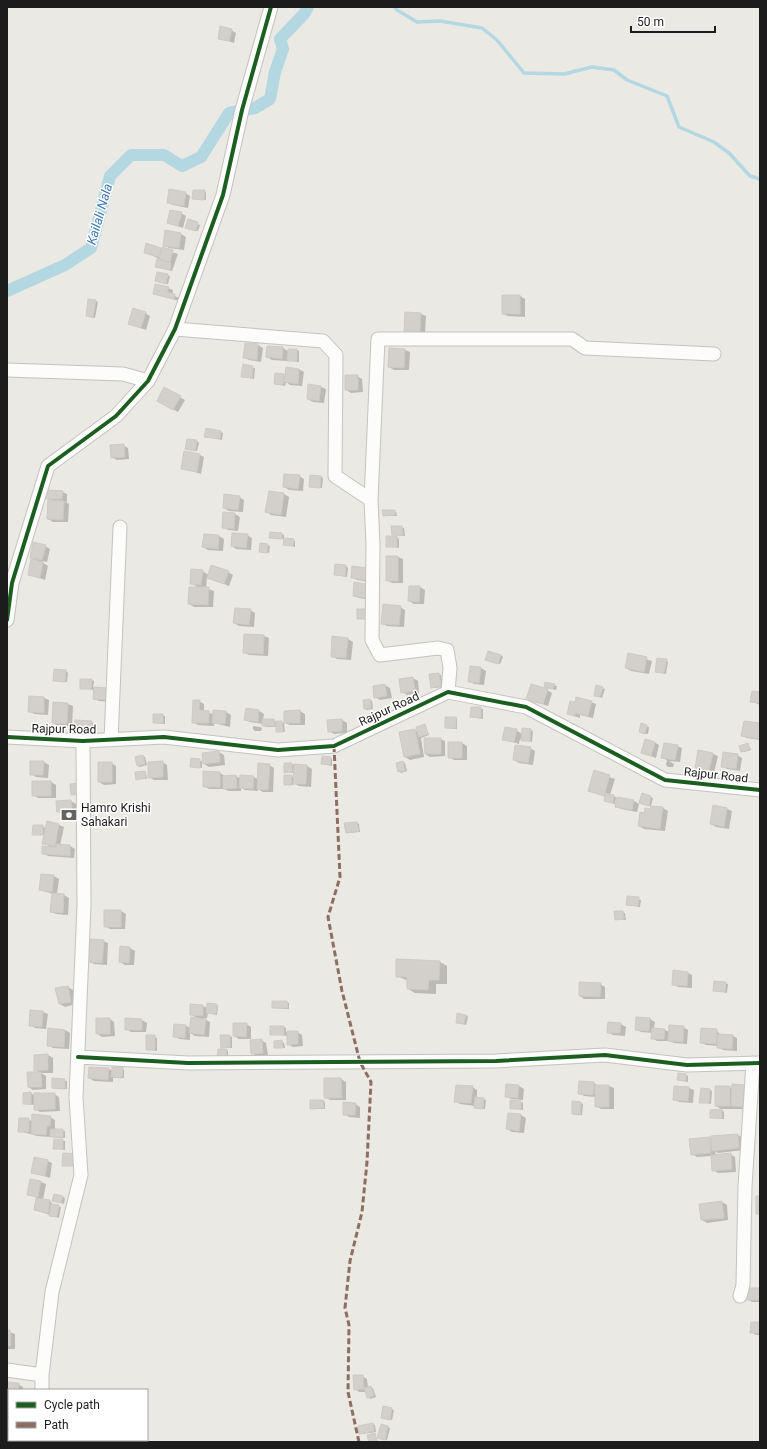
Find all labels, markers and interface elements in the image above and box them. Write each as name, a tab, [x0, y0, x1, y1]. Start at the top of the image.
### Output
scale bar	[631, 8, 715, 34]
text: 50 m	[637, 15, 664, 29]
water label: Kailali Nala	[84, 182, 115, 246]
street label: Rajpur Road	[357, 689, 421, 729]
street label: Rajpur Road	[32, 721, 96, 737]
street label: Rajpur Road	[683, 765, 749, 785]
place label: Hamro Krishi Sahakari	[81, 801, 151, 829]
bank icon: Hamro Krishi Sahakari	[60, 806, 78, 824]
legend	[8, 1389, 148, 1441]
text: Cycle path	[44, 1398, 100, 1412]
text: Path	[44, 1418, 69, 1432]

